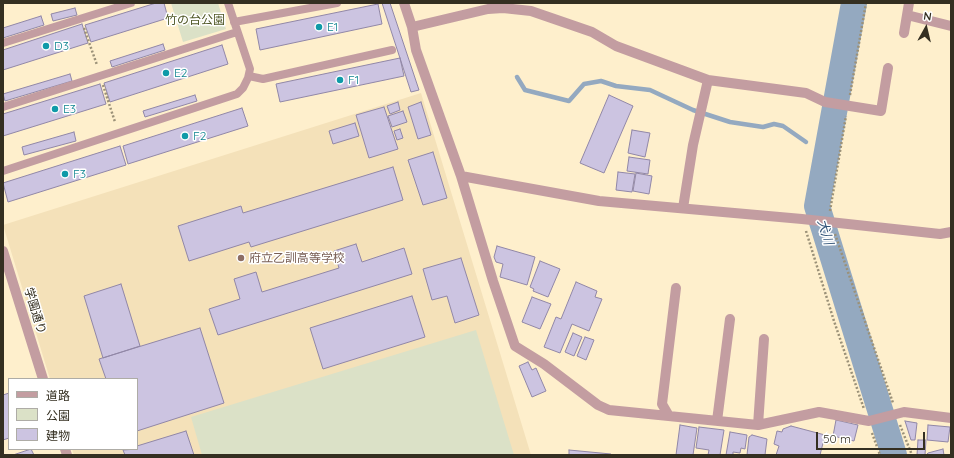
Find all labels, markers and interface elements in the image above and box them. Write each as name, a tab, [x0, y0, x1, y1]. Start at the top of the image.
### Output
north arrow	[906, 8, 946, 48]
text: N	[923, 9, 933, 24]
park label: 竹の台公園	[165, 13, 225, 27]
place label: E1	[327, 20, 338, 34]
marker: E1	[314, 22, 324, 32]
place label: D3	[54, 39, 69, 53]
marker: D3	[41, 41, 51, 51]
place label: E2	[174, 66, 187, 80]
marker: E2	[161, 68, 171, 78]
place label: F1	[348, 73, 359, 87]
marker: F1	[335, 75, 345, 85]
place label: E3	[63, 102, 76, 116]
marker: E3	[50, 104, 60, 114]
place label: F2	[193, 129, 206, 143]
marker: F2	[180, 131, 190, 141]
place label: F3	[73, 167, 86, 181]
marker: F3	[60, 169, 70, 179]
water label: 犬川	[814, 217, 836, 247]
place label: 府立乙訓高等学校	[249, 251, 345, 265]
marker: 府立乙訓高等学校	[236, 253, 246, 263]
street label: 学園通り	[21, 286, 49, 336]
legend	[8, 378, 138, 450]
text: 道路	[46, 388, 70, 403]
text: 公園	[46, 408, 70, 423]
scale bar	[818, 424, 927, 450]
text: 建物	[46, 428, 70, 443]
text: 50 m	[823, 431, 851, 446]

